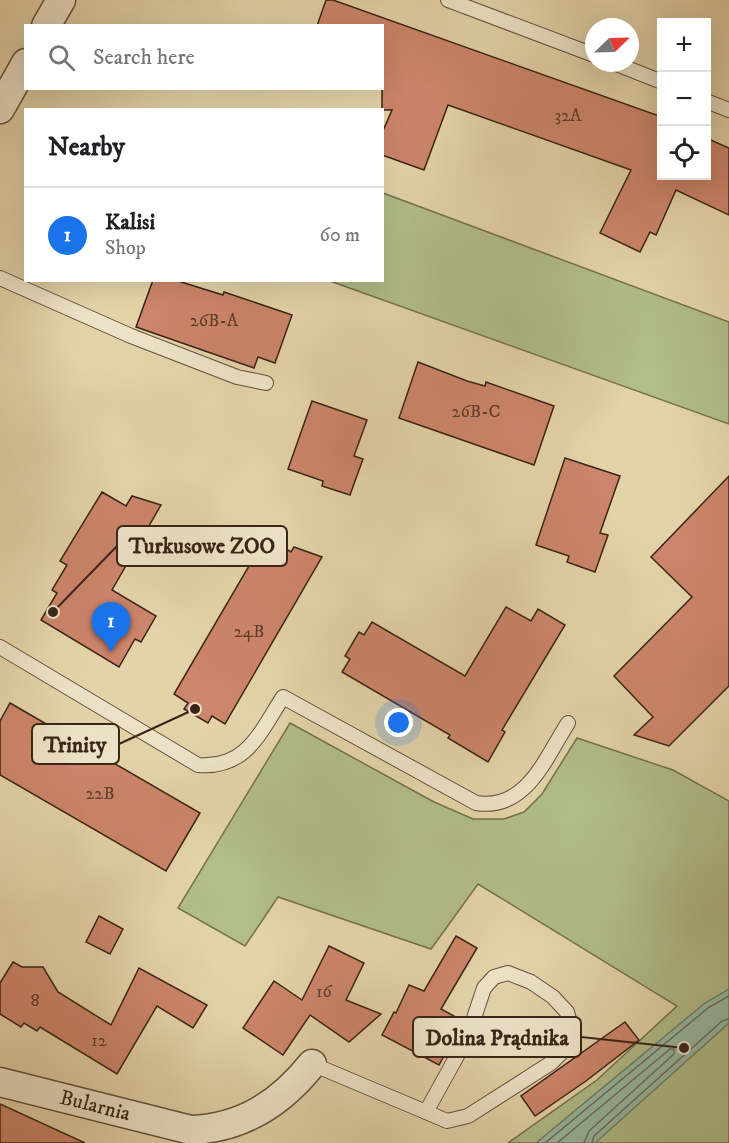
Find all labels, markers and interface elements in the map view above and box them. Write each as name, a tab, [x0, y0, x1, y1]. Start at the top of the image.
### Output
north arrow	[585, 18, 639, 72]
map controls	[657, 18, 711, 180]
button: +	[657, 18, 711, 72]
search box	[24, 24, 384, 90]
icon: search	[45, 41, 78, 74]
text: Search here	[93, 44, 195, 71]
button: −	[657, 72, 711, 126]
house number: 32A	[554, 105, 582, 127]
button: locate	[657, 126, 711, 180]
text: Nearby	[48, 131, 125, 164]
text: Kalisi	[105, 209, 155, 236]
text: 1	[64, 223, 71, 248]
text: 60 m	[320, 223, 360, 248]
text: Shop	[105, 236, 146, 261]
house number: 26B-A	[190, 310, 239, 332]
house number: 26B-C	[452, 401, 500, 423]
callout: Turkusowe ZOO	[117, 526, 287, 566]
text: Turkusowe ZOO	[128, 533, 275, 560]
pin: 1	[92, 602, 130, 652]
house number: 24B	[234, 621, 264, 643]
your location	[384, 708, 413, 737]
callout: Trinity	[32, 724, 119, 764]
text: Trinity	[43, 732, 107, 759]
house number: 22B	[85, 783, 115, 805]
house number: 16	[316, 981, 333, 1003]
house number: 8	[30, 990, 40, 1012]
callout: Dolina Prądnika	[413, 1017, 581, 1057]
text: Dolina Prądnika	[425, 1025, 569, 1052]
house number: 12	[91, 1030, 107, 1052]
street label: Bularnia	[57, 1085, 133, 1127]

